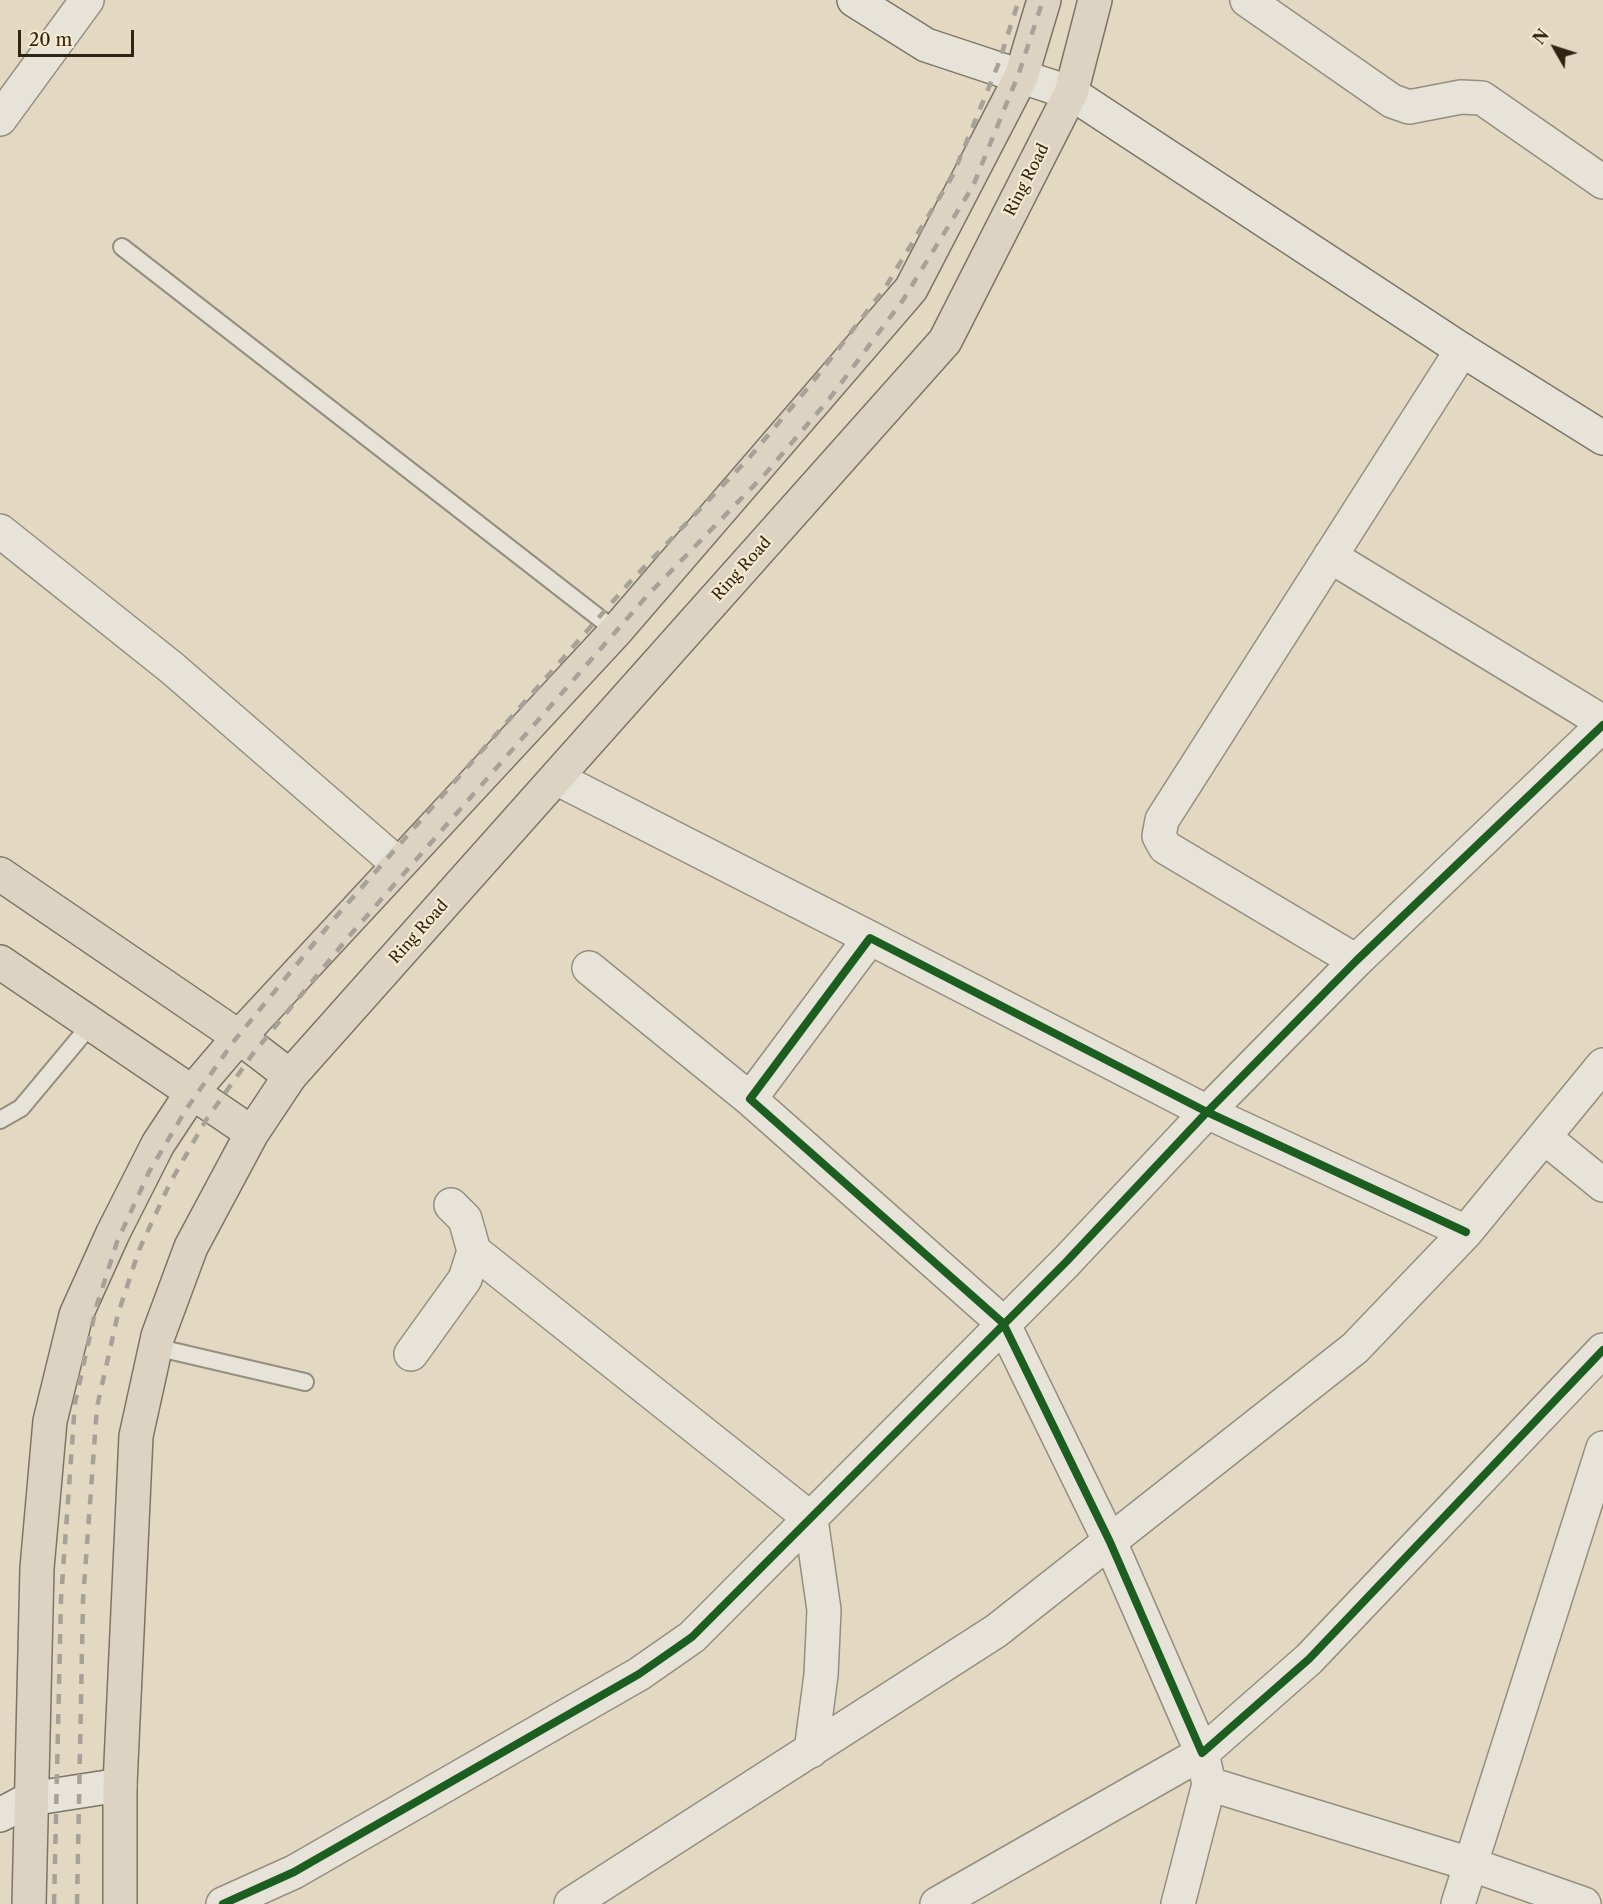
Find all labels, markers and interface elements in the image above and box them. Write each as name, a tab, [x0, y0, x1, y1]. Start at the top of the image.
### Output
scale bar	[21, 18, 136, 56]
north arrow	[1525, 18, 1585, 78]
text: N	[1529, 25, 1553, 48]
text: 20 m	[29, 29, 72, 51]
street label: Ring Road	[1001, 141, 1053, 219]
street label: Ring Road	[708, 533, 776, 605]
street label: Ring Road	[385, 896, 453, 968]

